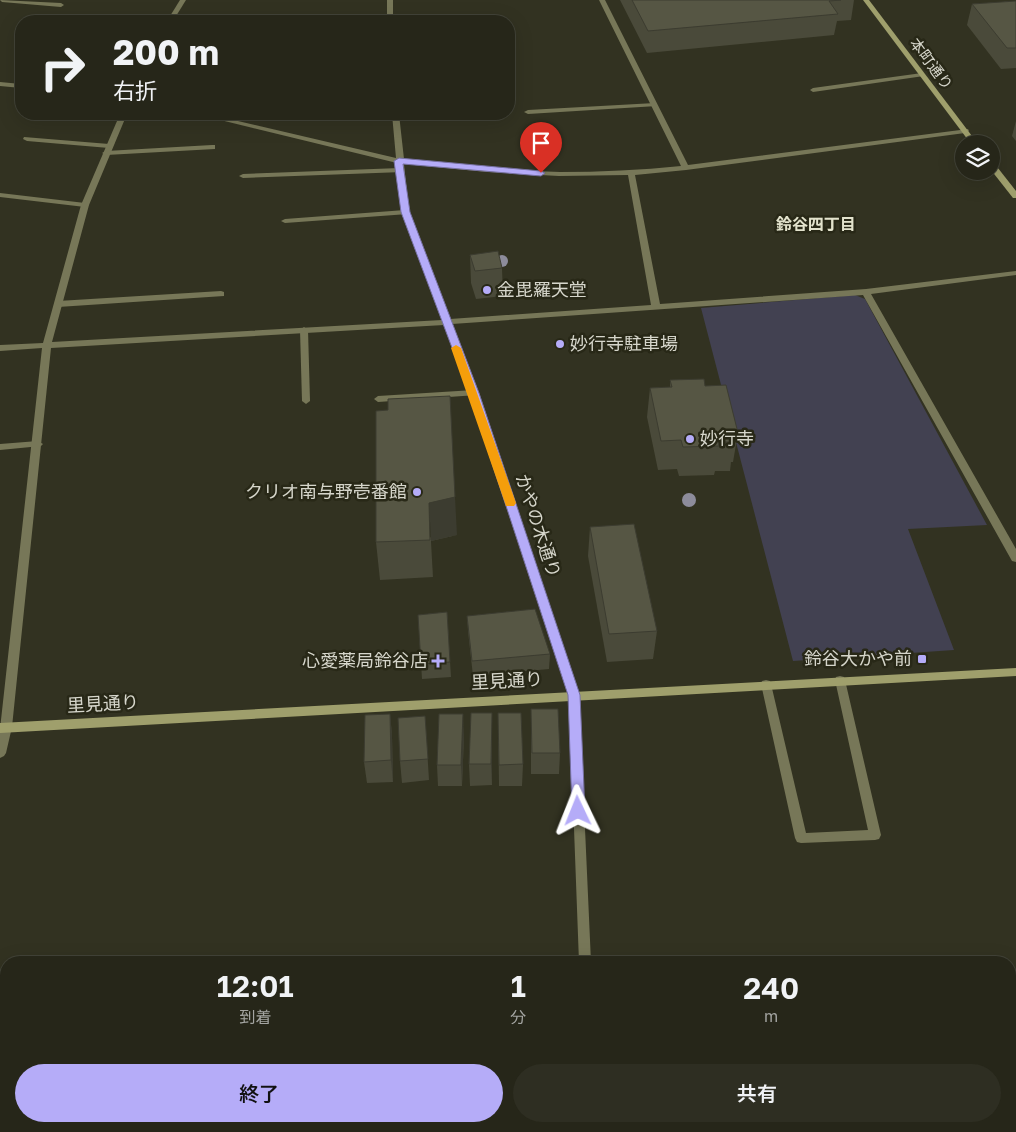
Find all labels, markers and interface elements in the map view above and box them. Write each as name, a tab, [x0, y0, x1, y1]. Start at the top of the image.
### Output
text: 200 m	[113, 31, 219, 73]
street label: 本町通り	[907, 34, 957, 93]
icon: right	[30, 35, 95, 100]
text: 右折	[113, 77, 157, 104]
pin	[520, 122, 562, 173]
icon: arrive	[527, 129, 555, 157]
map controls	[955, 135, 1000, 180]
button: layers	[955, 135, 1000, 180]
district label: 鈴谷四丁目	[776, 214, 856, 234]
place label: 金毘羅天堂	[497, 278, 587, 300]
marker: 金毘羅天堂	[481, 284, 493, 296]
place label: 妙行寺駐車場	[570, 332, 678, 354]
marker: 妙行寺駐車場	[554, 338, 566, 350]
place label: 妙行寺	[700, 427, 754, 449]
marker: 妙行寺	[684, 433, 696, 445]
street label: かやの木通り	[512, 471, 566, 580]
place label: クリオ南与野壱番館	[245, 480, 407, 502]
marker: クリオ南与野壱番館	[411, 486, 423, 498]
place label: 鈴谷大かや前	[804, 647, 912, 669]
place label: 心愛薬局鈴谷店	[302, 649, 428, 671]
marker: 鈴谷大かや前	[916, 653, 928, 665]
marker: 心愛薬局鈴谷店	[432, 655, 444, 667]
street label: 里見通り	[470, 667, 543, 693]
street label: 里見通り	[66, 690, 139, 716]
position arrow	[551, 784, 603, 836]
text: 12:01	[217, 968, 294, 1004]
text: 1	[511, 968, 526, 1004]
text: 240	[743, 970, 799, 1006]
text: m	[764, 1006, 778, 1026]
text: 到着	[239, 1007, 271, 1027]
text: 分	[510, 1007, 526, 1027]
button: 終了	[15, 1064, 503, 1122]
button: 共有	[513, 1064, 1001, 1122]

